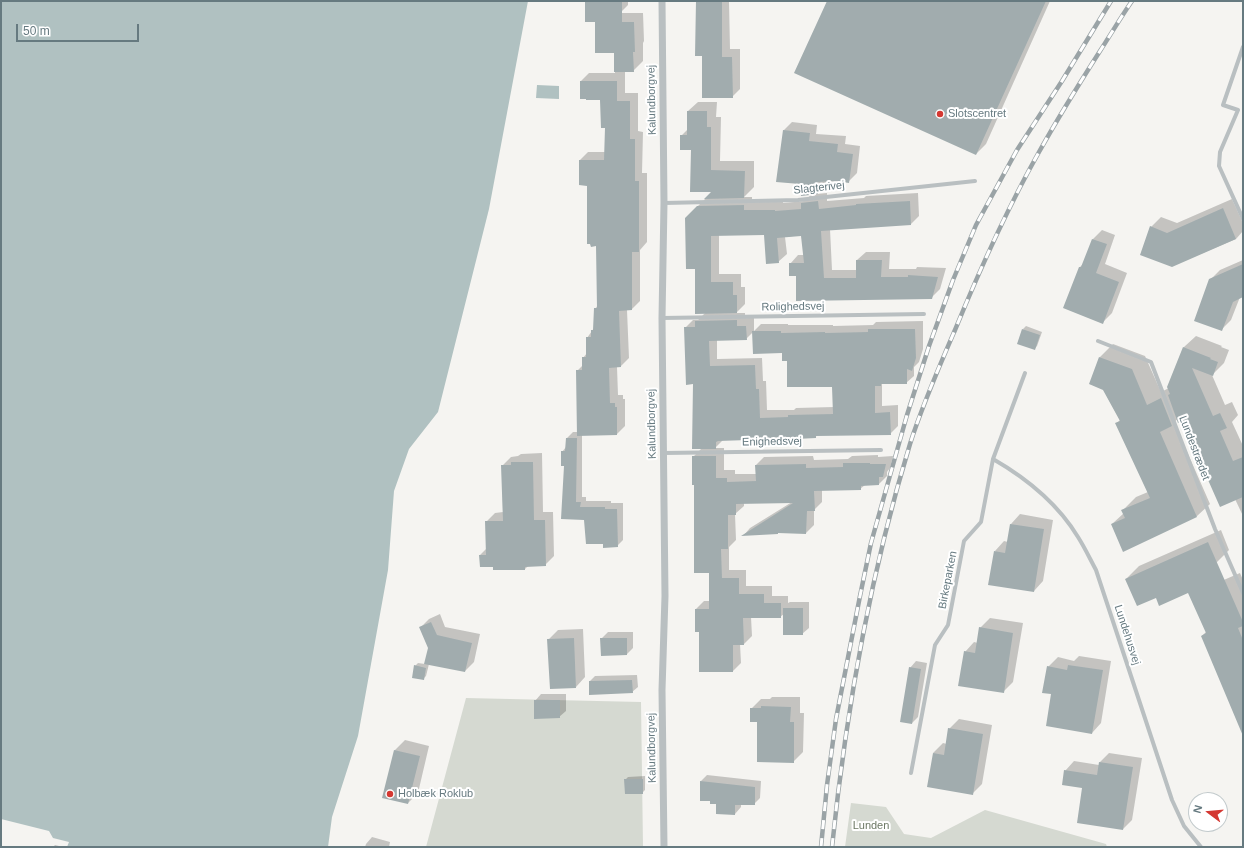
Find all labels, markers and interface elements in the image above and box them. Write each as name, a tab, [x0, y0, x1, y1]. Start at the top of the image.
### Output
scale bar	[18, 16, 141, 42]
text: 50 m	[23, 24, 50, 38]
street label: Kalundborgvej	[645, 65, 659, 135]
place label: Slotscentret	[948, 107, 1006, 121]
marker: Slotscentret	[935, 109, 945, 119]
street label: Slagterivej	[793, 179, 845, 197]
street label: Rolighedsvej	[761, 300, 825, 314]
street label: Kalundborgvej	[645, 389, 659, 459]
street label: Lundestrædet	[1176, 414, 1212, 482]
street label: Enighedsvej	[742, 435, 802, 449]
street label: Birkeparken	[936, 550, 960, 610]
street label: Lundehusvej	[1111, 603, 1143, 667]
street label: Kalundborgvej	[645, 713, 659, 783]
place label: Holbæk Roklub	[398, 787, 473, 801]
marker: Holbæk Roklub	[385, 789, 395, 799]
north arrow	[1188, 792, 1228, 832]
text: N	[1191, 803, 1204, 814]
park label: Lunden	[853, 819, 889, 833]

